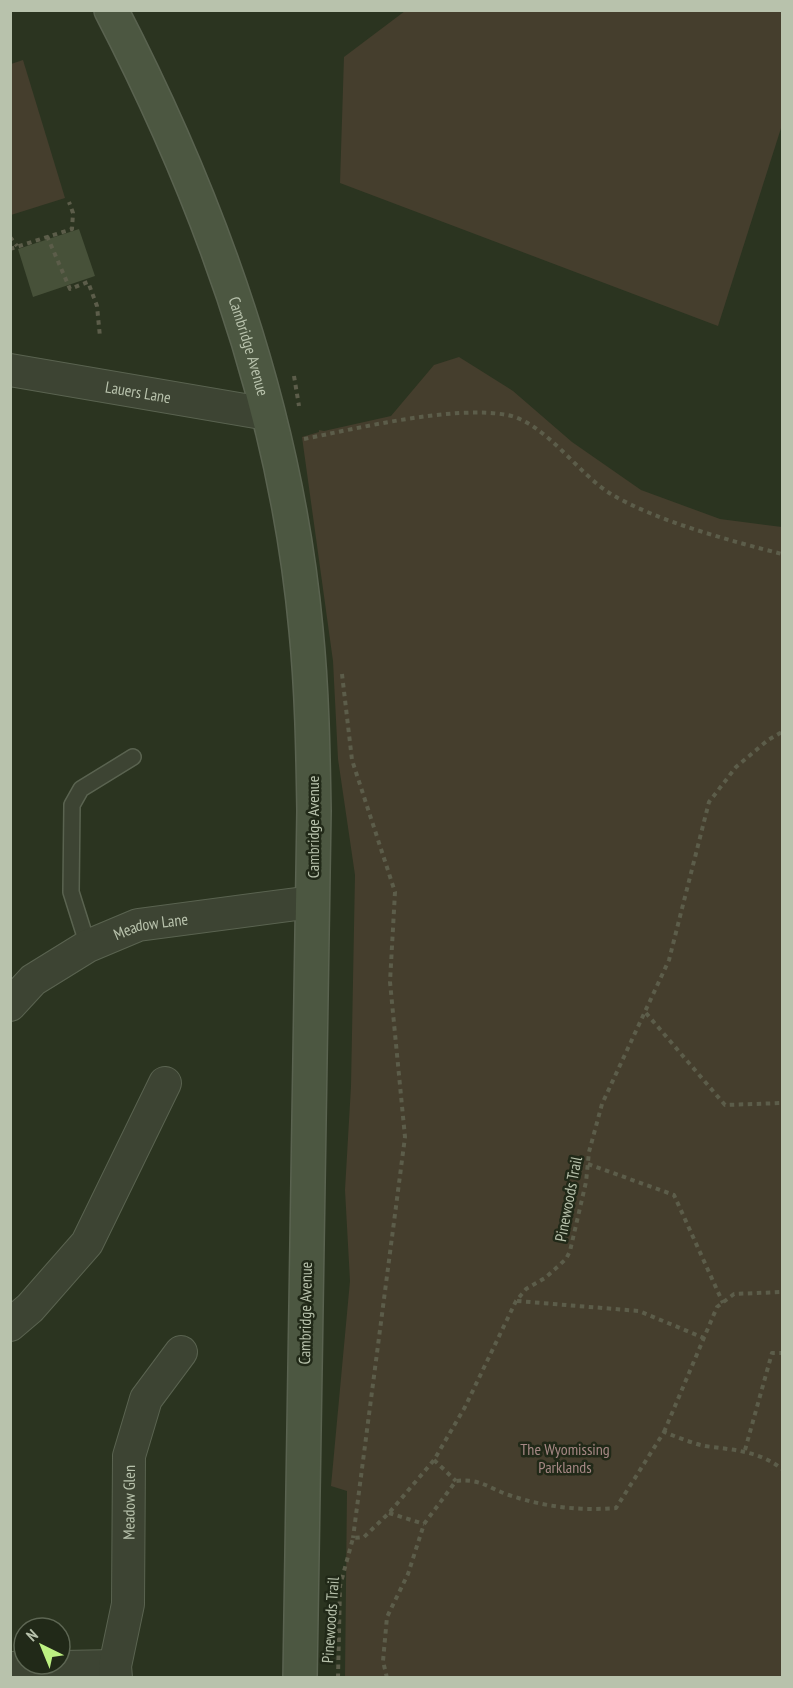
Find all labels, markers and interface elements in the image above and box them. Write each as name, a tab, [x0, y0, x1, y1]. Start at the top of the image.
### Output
street label: Cambridge Avenue	[225, 294, 273, 398]
street label: Lauers Lane	[104, 376, 172, 407]
street label: Cambridge Avenue	[303, 776, 323, 878]
street label: Meadow Lane	[110, 909, 189, 944]
street label: Pinewoods Trail	[550, 1154, 586, 1243]
street label: Cambridge Avenue	[294, 1262, 316, 1364]
park label: The Wyomissing Parklands	[520, 1439, 610, 1477]
street label: Meadow Glen	[118, 1465, 139, 1540]
street label: Pinewoods Trail	[317, 1576, 343, 1664]
north arrow	[12, 1616, 72, 1676]
text: N	[22, 1625, 42, 1645]

